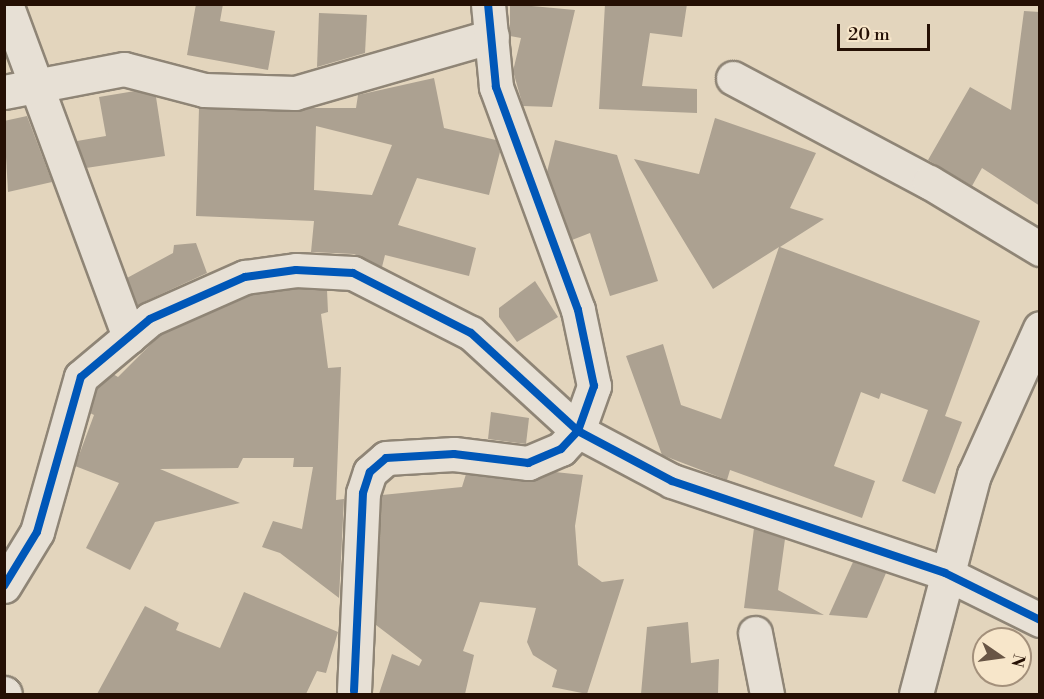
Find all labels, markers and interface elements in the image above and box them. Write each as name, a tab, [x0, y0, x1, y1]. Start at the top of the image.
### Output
scale bar	[840, 12, 933, 50]
text: 20 m	[848, 23, 890, 46]
north arrow	[972, 627, 1032, 687]
text: N	[1006, 652, 1029, 669]

